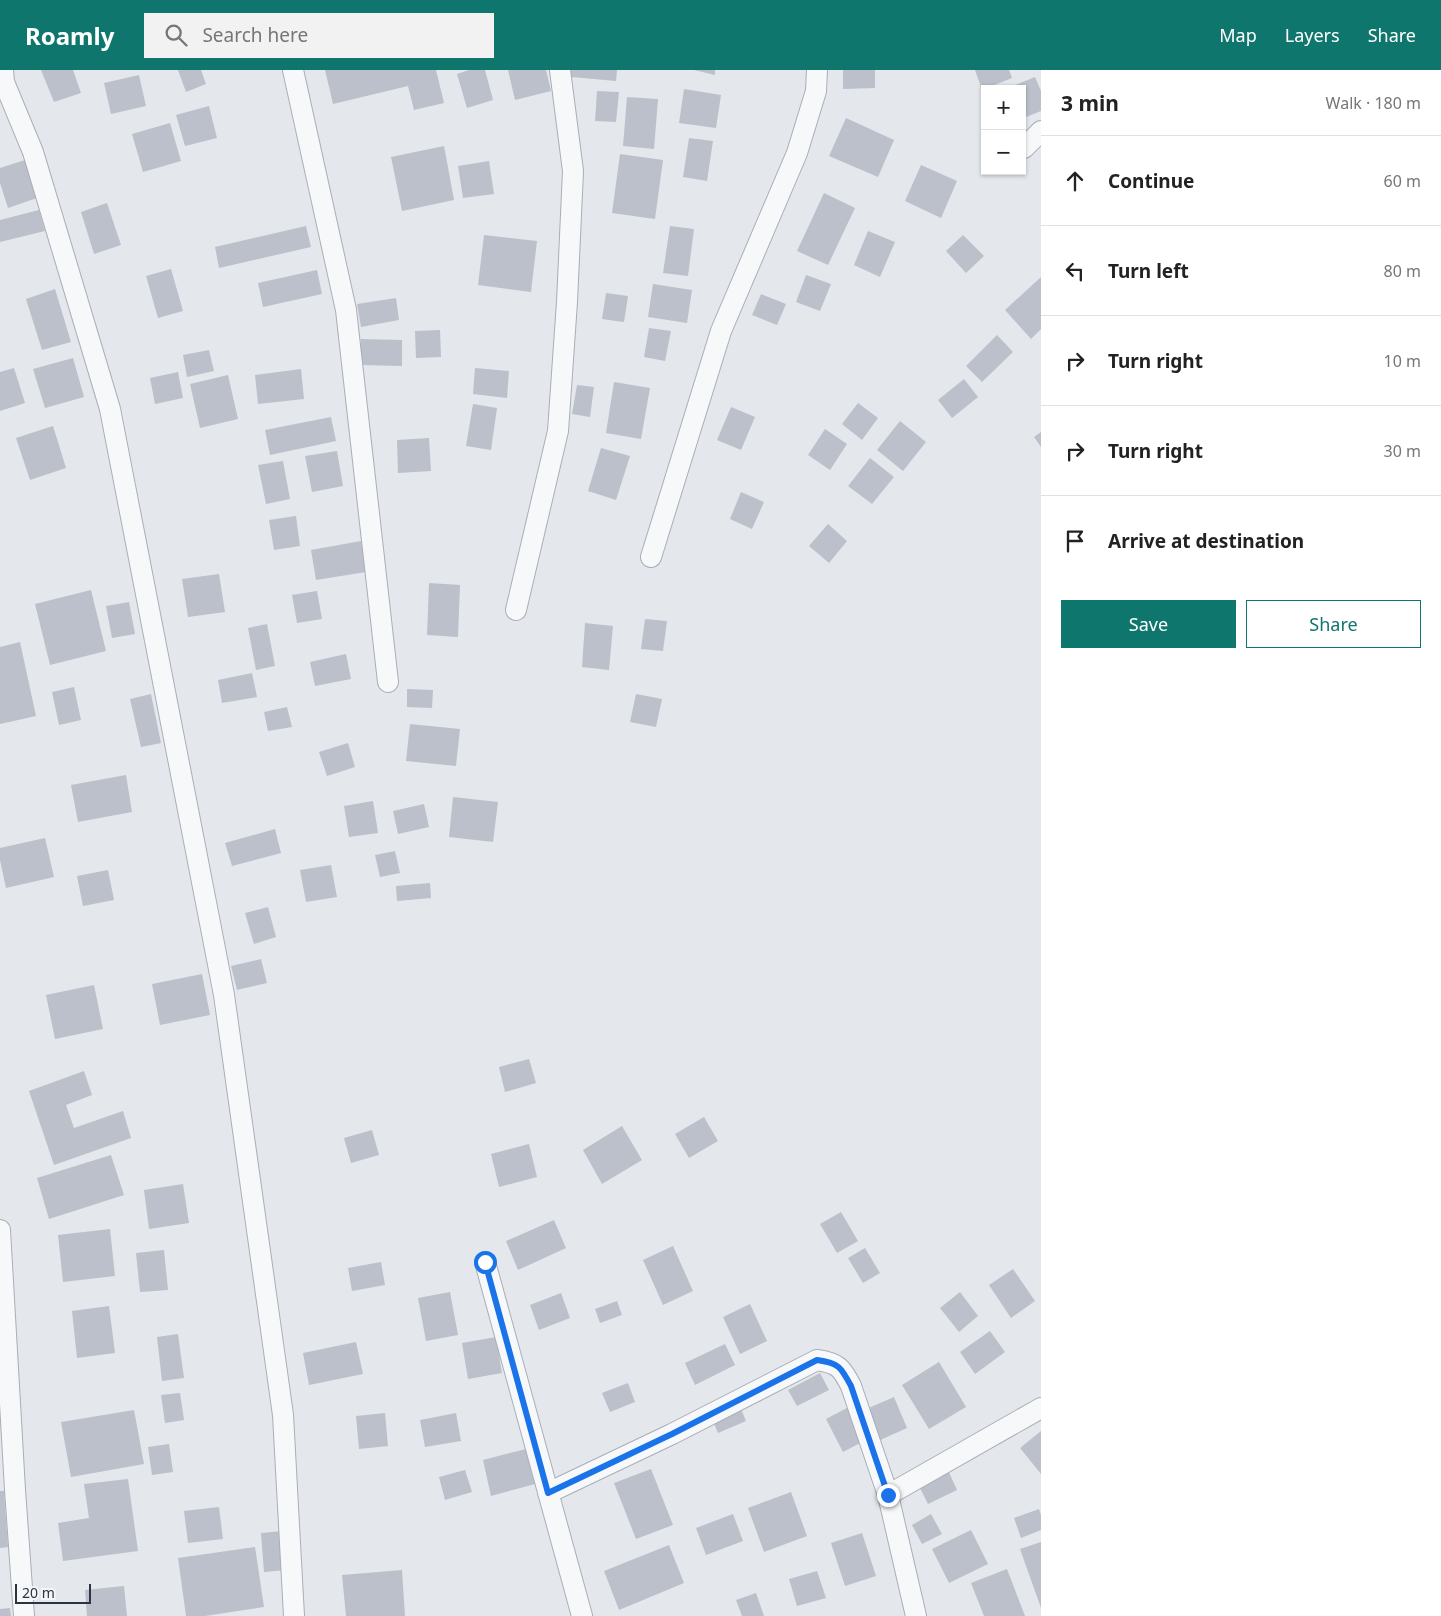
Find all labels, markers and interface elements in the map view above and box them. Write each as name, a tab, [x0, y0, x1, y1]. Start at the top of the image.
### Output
search box	[144, 13, 494, 58]
text: Roamly	[25, 19, 114, 52]
icon: search	[162, 21, 190, 49]
text: Search here	[202, 22, 308, 48]
text: Map	[1219, 23, 1257, 47]
text: Layers	[1285, 23, 1340, 47]
text: Share	[1368, 23, 1416, 47]
map controls	[981, 85, 1026, 175]
button: +	[981, 85, 1026, 130]
text: 3 min	[1061, 89, 1119, 117]
text: Walk · 180 m	[1326, 92, 1421, 114]
button: −	[981, 130, 1026, 175]
icon: ahead	[1061, 167, 1089, 195]
text: Continue	[1108, 168, 1194, 194]
text: 60 m	[1384, 170, 1421, 192]
icon: left	[1061, 257, 1089, 285]
text: Turn left	[1108, 258, 1189, 284]
text: 80 m	[1384, 260, 1421, 282]
icon: right	[1061, 347, 1089, 375]
text: Turn right	[1108, 348, 1203, 374]
text: 10 m	[1384, 350, 1421, 372]
icon: right	[1061, 437, 1089, 465]
text: Turn right	[1108, 438, 1203, 464]
text: 30 m	[1384, 440, 1421, 462]
icon: arrive	[1061, 527, 1089, 555]
text: Arrive at destination	[1108, 528, 1304, 554]
button: Save	[1061, 600, 1236, 648]
button: Share	[1246, 600, 1421, 648]
route start	[474, 1251, 497, 1274]
route end	[877, 1484, 900, 1507]
scale bar	[15, 1581, 91, 1604]
text: 20 m	[22, 1583, 55, 1602]

